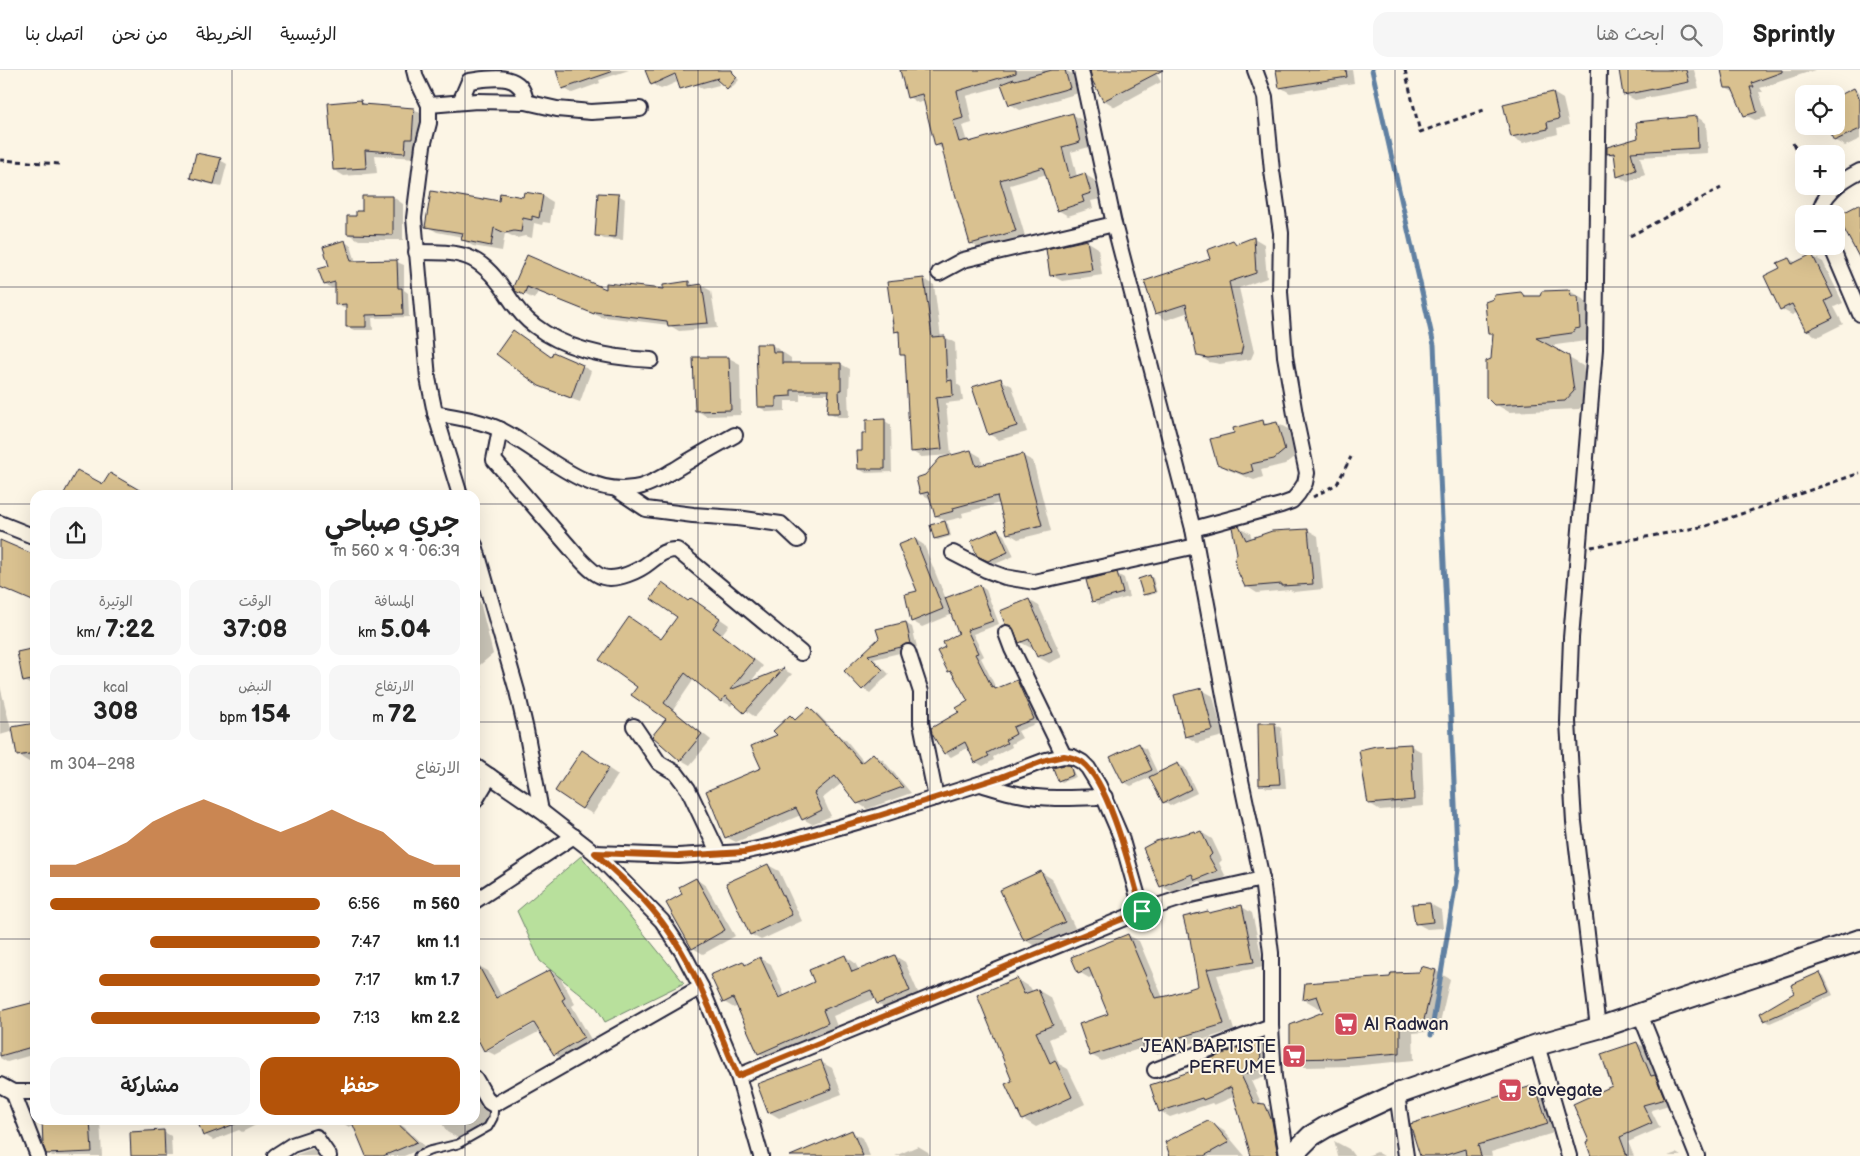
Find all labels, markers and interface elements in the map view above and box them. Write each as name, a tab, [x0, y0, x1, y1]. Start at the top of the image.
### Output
search box	[1373, 12, 1723, 57]
text: Sprintly	[1753, 20, 1835, 49]
icon: search	[1677, 21, 1705, 49]
text: ابحث هنا	[1596, 23, 1665, 46]
text: اتصل بنا	[25, 24, 84, 45]
text: من نحن	[112, 24, 168, 45]
text: الخريطة	[196, 24, 252, 45]
text: الرئيسية	[280, 24, 337, 45]
map controls	[1795, 85, 1845, 255]
button: locate	[1795, 85, 1845, 135]
button: +	[1795, 145, 1845, 195]
button: −	[1795, 205, 1845, 255]
text: جري صباحي	[324, 506, 460, 539]
button: share	[50, 507, 102, 559]
text: 06:39 · 9 × 560 m	[334, 542, 460, 561]
text: الوتيرة	[99, 593, 133, 610]
text: الوقت	[239, 593, 271, 610]
text: المسافة	[374, 593, 414, 610]
text: 7:22	[105, 614, 155, 645]
text: 37:08	[223, 614, 288, 645]
text: 5.04	[380, 614, 431, 645]
text: /km	[77, 624, 105, 641]
text: km	[358, 624, 380, 641]
text: النبض	[238, 678, 272, 695]
text: الارتفاع	[375, 678, 414, 695]
text: kcal	[103, 679, 128, 696]
text: 308	[93, 696, 138, 727]
text: 154	[251, 699, 291, 730]
text: 72	[388, 699, 416, 730]
text: bpm	[219, 709, 251, 726]
text: m	[372, 709, 388, 726]
text: 298–304 m	[50, 755, 135, 774]
text: الارتفاع	[415, 759, 460, 778]
pin	[1121, 890, 1163, 932]
text: 6:56	[348, 895, 380, 914]
text: 560 m	[413, 895, 460, 914]
icon: arrive	[1128, 897, 1156, 925]
text: 7:47	[351, 933, 380, 952]
text: 1.1 km	[417, 933, 460, 952]
text: 7:17	[355, 971, 380, 990]
text: 1.7 km	[415, 971, 460, 990]
text: 7:13	[353, 1009, 380, 1028]
text: 2.2 km	[411, 1009, 460, 1028]
supermarket icon: Al Radwan	[1333, 1011, 1359, 1037]
place label: Al Radwan	[1364, 1014, 1449, 1035]
place label: JEAN BAPTISTE PERFUME	[1141, 1036, 1276, 1078]
supermarket icon: JEAN BAPTISTE PERFUME	[1281, 1043, 1307, 1069]
button: مشاركة	[50, 1057, 250, 1115]
button: حفظ	[260, 1057, 460, 1115]
supermarket icon: savegate	[1497, 1077, 1523, 1103]
place label: savegate	[1528, 1080, 1603, 1101]

